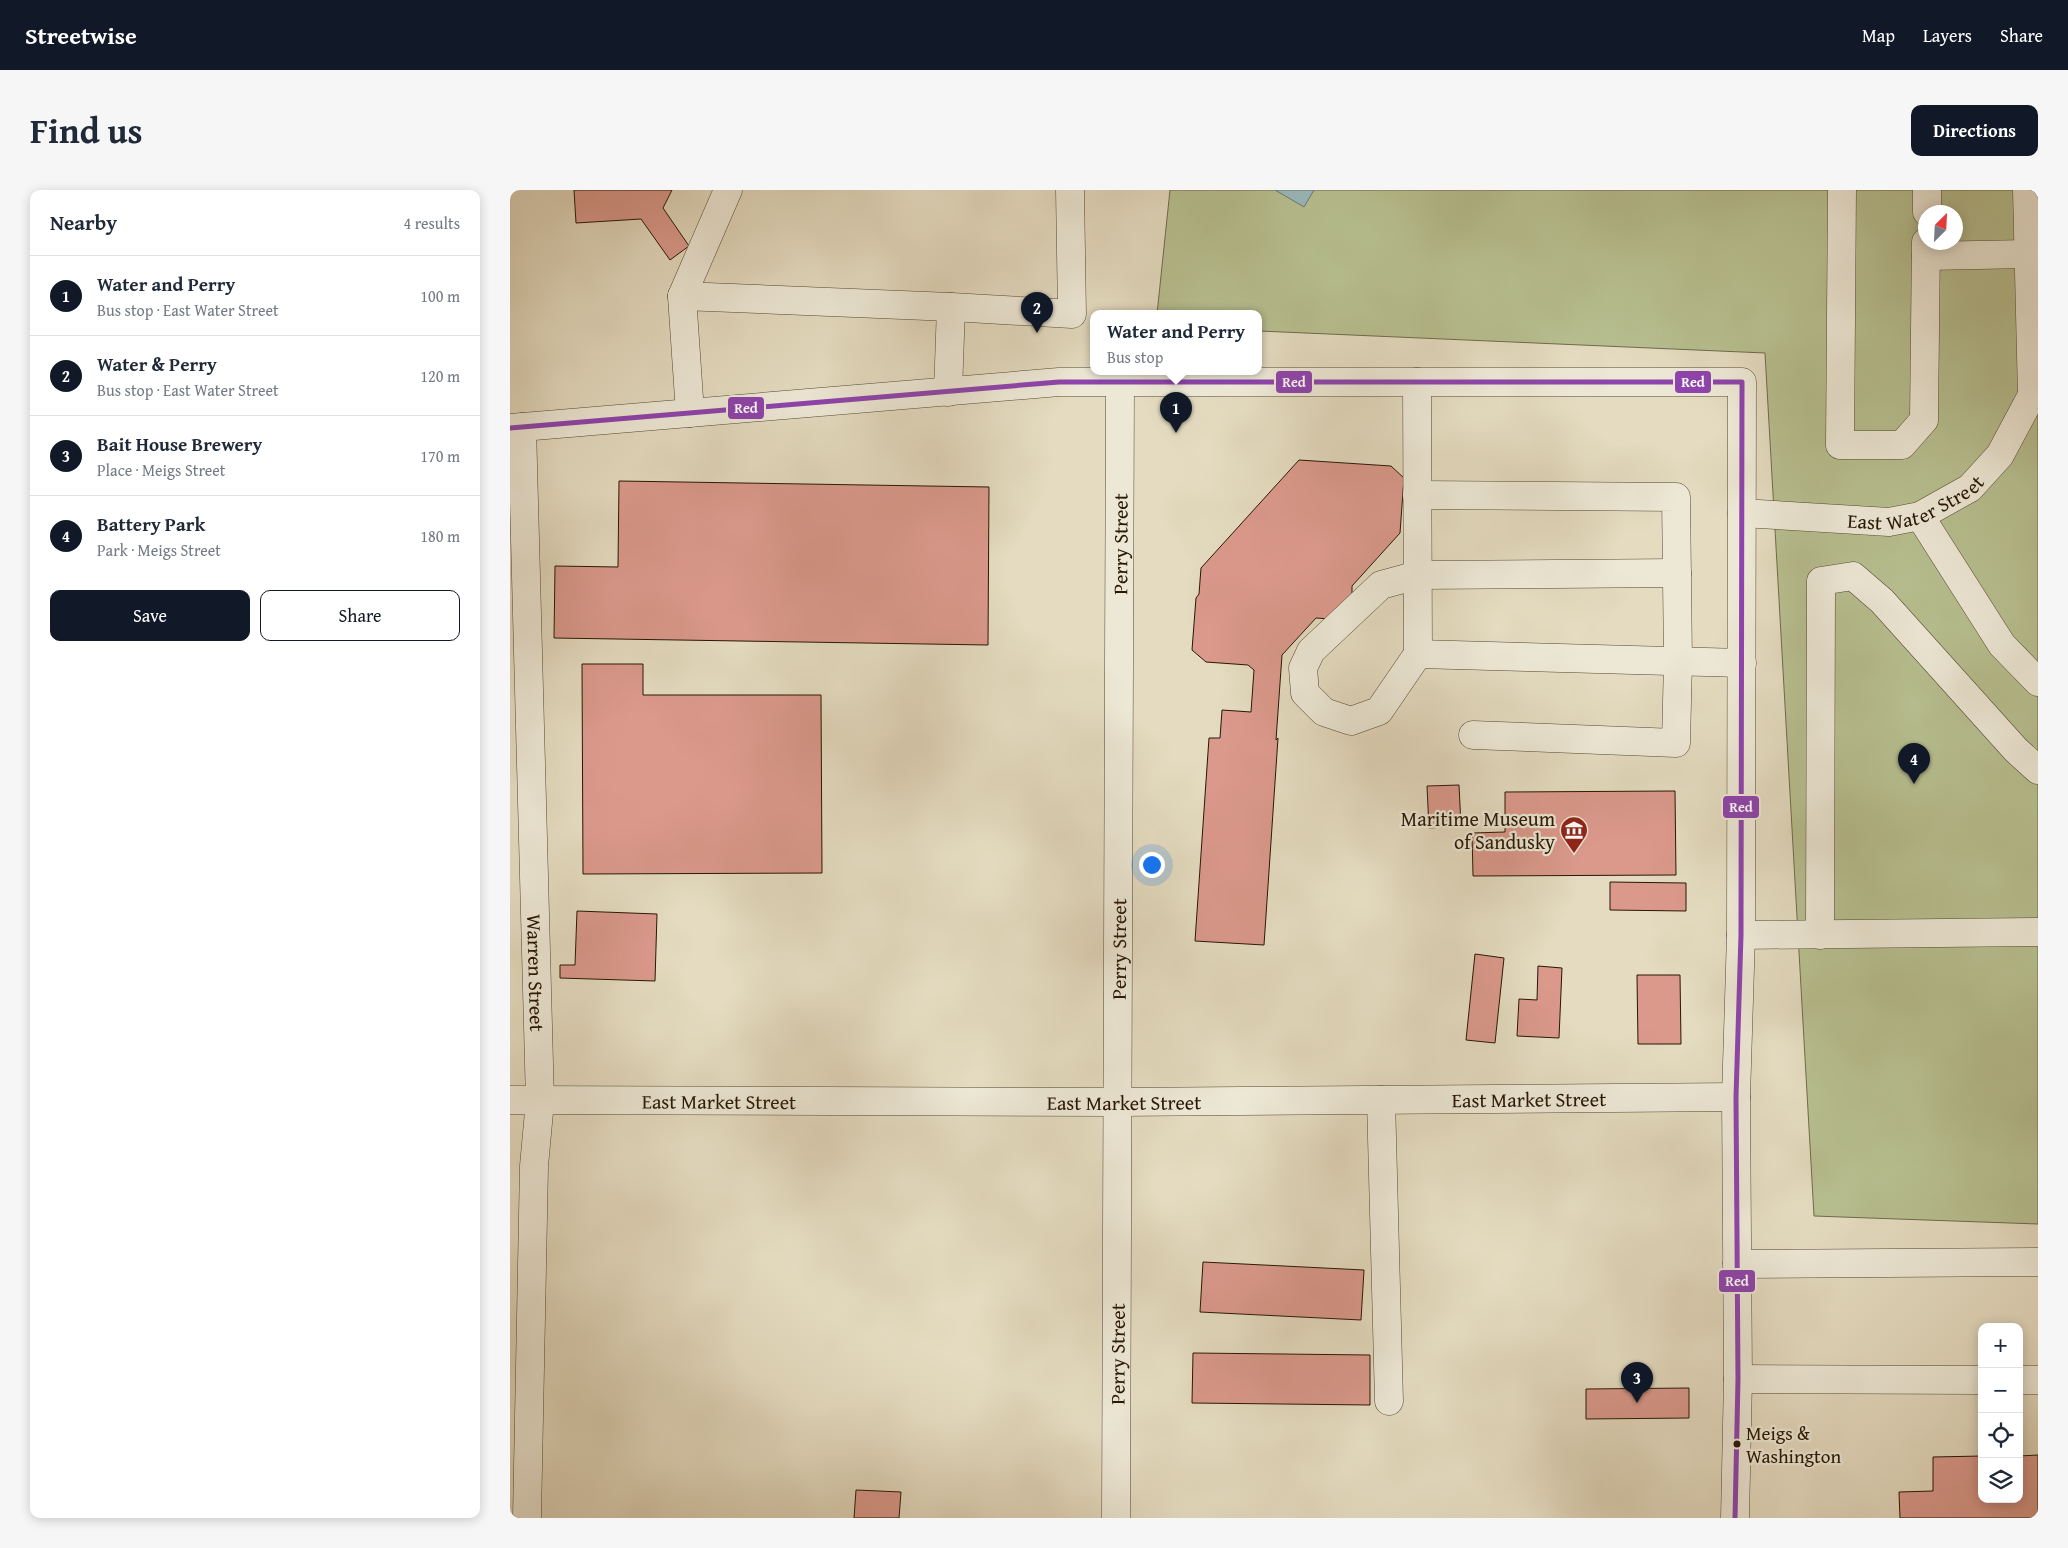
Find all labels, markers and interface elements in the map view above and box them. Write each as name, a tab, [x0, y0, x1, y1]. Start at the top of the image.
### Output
text: Streetwise	[25, 18, 137, 53]
text: Map	[1862, 22, 1895, 49]
text: Layers	[1923, 22, 1972, 49]
text: Share	[2000, 22, 2043, 49]
text: Find us	[30, 105, 143, 156]
button: Directions	[1911, 105, 2038, 156]
north arrow	[1918, 205, 1963, 250]
text: Nearby	[50, 207, 117, 238]
text: 4 results	[403, 211, 460, 235]
text: Water and Perry	[97, 270, 235, 298]
text: 1	[62, 284, 70, 308]
text: 100 m	[420, 284, 460, 308]
pin: 2	[1021, 292, 1053, 333]
text: Bus stop · East Water Street	[97, 298, 279, 322]
popup	[1090, 310, 1262, 375]
text: Water and Perry	[1107, 317, 1245, 345]
text: Bus stop	[1107, 345, 1163, 369]
text: Water & Perry	[97, 350, 217, 378]
text: 2	[62, 364, 70, 388]
text: 120 m	[420, 364, 460, 388]
line badge: Red	[1275, 370, 1313, 394]
line badge: Red	[1674, 370, 1712, 394]
text: Red	[1282, 372, 1306, 392]
text: Red	[1681, 372, 1705, 392]
text: Bus stop · East Water Street	[97, 378, 279, 402]
pin: 1	[1160, 392, 1192, 433]
line badge: Red	[727, 396, 765, 420]
text: Red	[734, 398, 758, 418]
text: Bait House Brewery	[97, 430, 262, 458]
text: 3	[62, 444, 70, 468]
text: 170 m	[420, 444, 460, 468]
text: Place · Meigs Street	[97, 458, 225, 482]
street label: East Water Street	[1847, 468, 1990, 537]
street label: Perry Street	[1105, 493, 1134, 595]
text: Battery Park	[97, 510, 205, 538]
text: 4	[62, 524, 70, 548]
text: 180 m	[420, 524, 460, 548]
text: Park · Meigs Street	[97, 538, 221, 562]
button: Save	[50, 590, 250, 641]
button: Share	[260, 590, 460, 641]
pin: 4	[1898, 743, 1930, 784]
line badge: Red	[1722, 795, 1760, 819]
text: Red	[1729, 797, 1753, 817]
place label: Maritime Museum of Sandusky	[1401, 804, 1556, 856]
museum icon: Maritime Museum of Sandusky	[1559, 815, 1589, 854]
your location	[1139, 852, 1165, 878]
street label: Perry Street	[1103, 898, 1133, 1000]
street label: Warren Street	[521, 914, 553, 1032]
street label: East Market Street	[1452, 1084, 1606, 1114]
street label: East Market Street	[642, 1086, 796, 1115]
street label: East Market Street	[1047, 1087, 1201, 1117]
line badge: Red	[1718, 1269, 1756, 1293]
text: Red	[1725, 1271, 1749, 1291]
street label: Perry Street	[1102, 1303, 1131, 1405]
map controls	[1978, 1323, 2023, 1503]
button: +	[1978, 1323, 2023, 1368]
pin: 3	[1621, 1362, 1653, 1403]
button: −	[1978, 1368, 2023, 1413]
button: locate	[1978, 1413, 2023, 1458]
place label: Meigs & Washington	[1746, 1419, 1841, 1470]
marker: Meigs & Washington	[1732, 1439, 1742, 1449]
button: layers	[1978, 1458, 2023, 1503]

